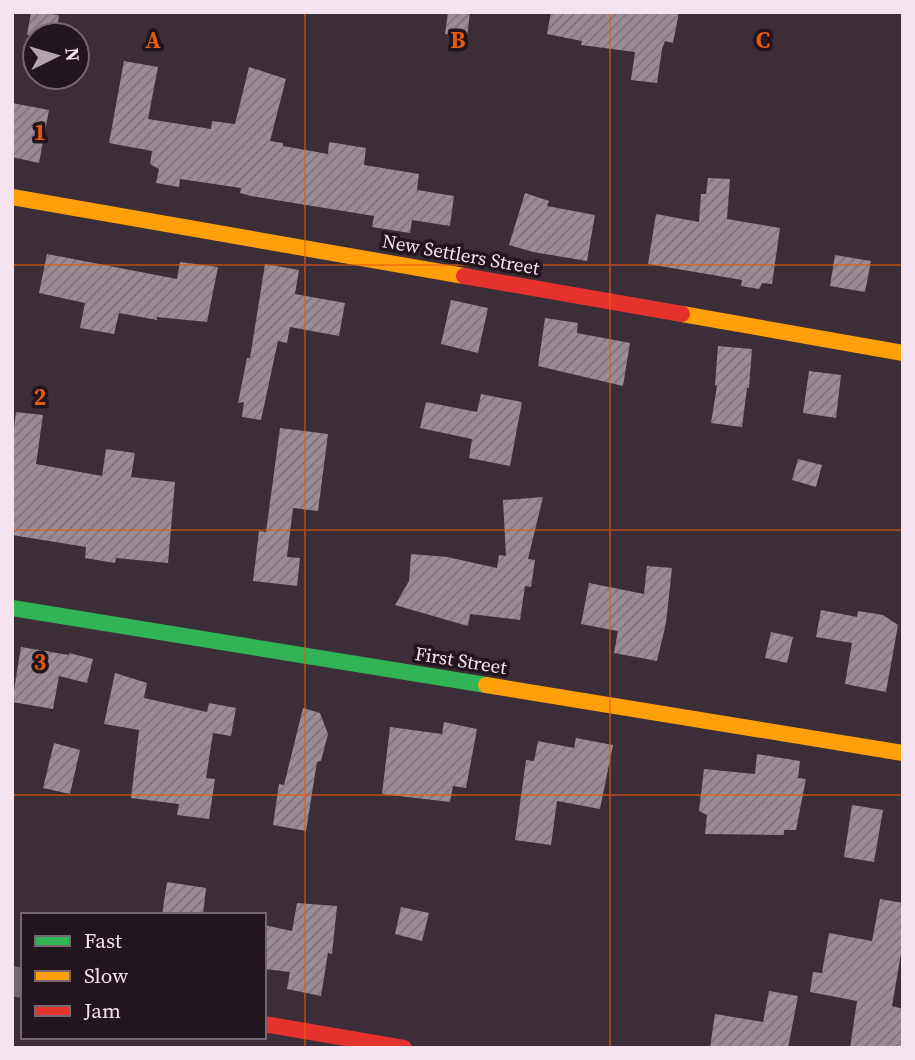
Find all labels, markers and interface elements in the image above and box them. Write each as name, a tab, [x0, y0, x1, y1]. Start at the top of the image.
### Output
north arrow	[21, 21, 91, 91]
text: A	[145, 24, 161, 56]
text: B	[451, 24, 466, 56]
text: C	[756, 24, 770, 56]
text: N	[59, 46, 87, 63]
text: 1	[34, 116, 46, 148]
street label: New Settlers Street	[380, 227, 542, 281]
text: 2	[34, 381, 46, 413]
street label: First Street	[413, 640, 509, 680]
text: 3	[34, 646, 46, 678]
legend	[21, 913, 266, 1039]
text: Fast	[84, 926, 122, 955]
text: Slow	[84, 961, 128, 990]
text: Jam	[83, 996, 121, 1025]

